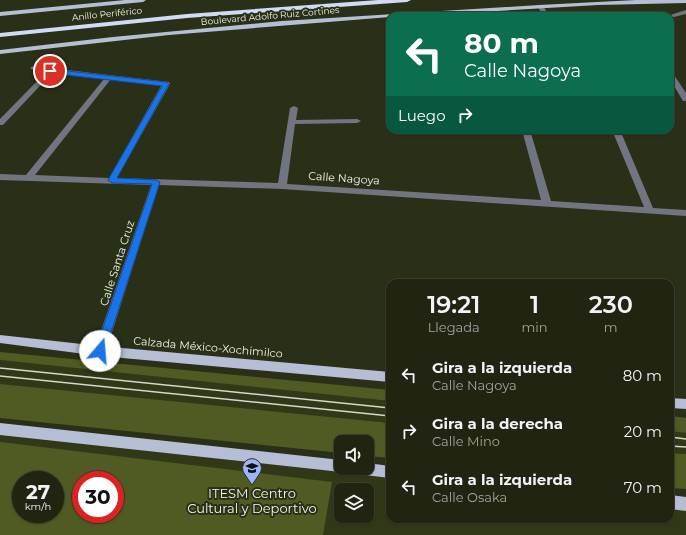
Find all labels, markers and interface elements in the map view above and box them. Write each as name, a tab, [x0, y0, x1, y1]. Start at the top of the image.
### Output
street label: Anillo Periférico	[71, 4, 143, 23]
street label: Boulevard Adolfo Ruiz Cortines	[200, 4, 340, 27]
text: 80 m	[464, 26, 539, 60]
icon: left	[398, 28, 450, 80]
pin	[33, 54, 67, 88]
icon: arrive	[39, 60, 61, 82]
text: Calle Nagoya	[464, 60, 581, 82]
icon: right	[454, 104, 476, 126]
text: Luego	[398, 106, 446, 125]
street label: Calle Nagoya	[308, 169, 380, 187]
street label: Calle Santa Cruz	[97, 218, 138, 308]
text: 19:21	[427, 290, 480, 319]
text: 1	[530, 290, 539, 319]
text: 230	[589, 290, 633, 319]
text: Llegada	[428, 319, 480, 335]
text: min	[521, 319, 548, 335]
text: m	[604, 319, 618, 335]
position arrow	[79, 330, 121, 372]
street label: Calzada México-Xochimilco	[133, 333, 283, 361]
text: Gira a la izquierda	[432, 358, 572, 377]
icon: left	[398, 364, 420, 386]
text: 80 m	[623, 366, 662, 385]
text: Calle Nagoya	[432, 377, 517, 393]
text: Gira a la derecha	[432, 414, 563, 433]
icon: right	[398, 420, 420, 442]
text: 20 m	[624, 422, 662, 441]
text: Calle Mino	[432, 433, 500, 449]
map controls	[334, 435, 374, 523]
button: sound	[334, 435, 374, 475]
school or university icon: ITESM Centro Cultural y Deportivo	[241, 457, 263, 485]
text: Gira a la izquierda	[432, 470, 572, 489]
speed limit sign: 30	[72, 471, 124, 523]
icon: left	[398, 476, 420, 498]
text: 70 m	[624, 478, 662, 497]
text: 27	[26, 480, 50, 504]
button: layers	[334, 483, 374, 523]
place label: ITESM Centro Cultural y Deportivo	[187, 485, 317, 516]
text: Calle Osaka	[432, 489, 507, 505]
text: km/h	[25, 500, 51, 513]

